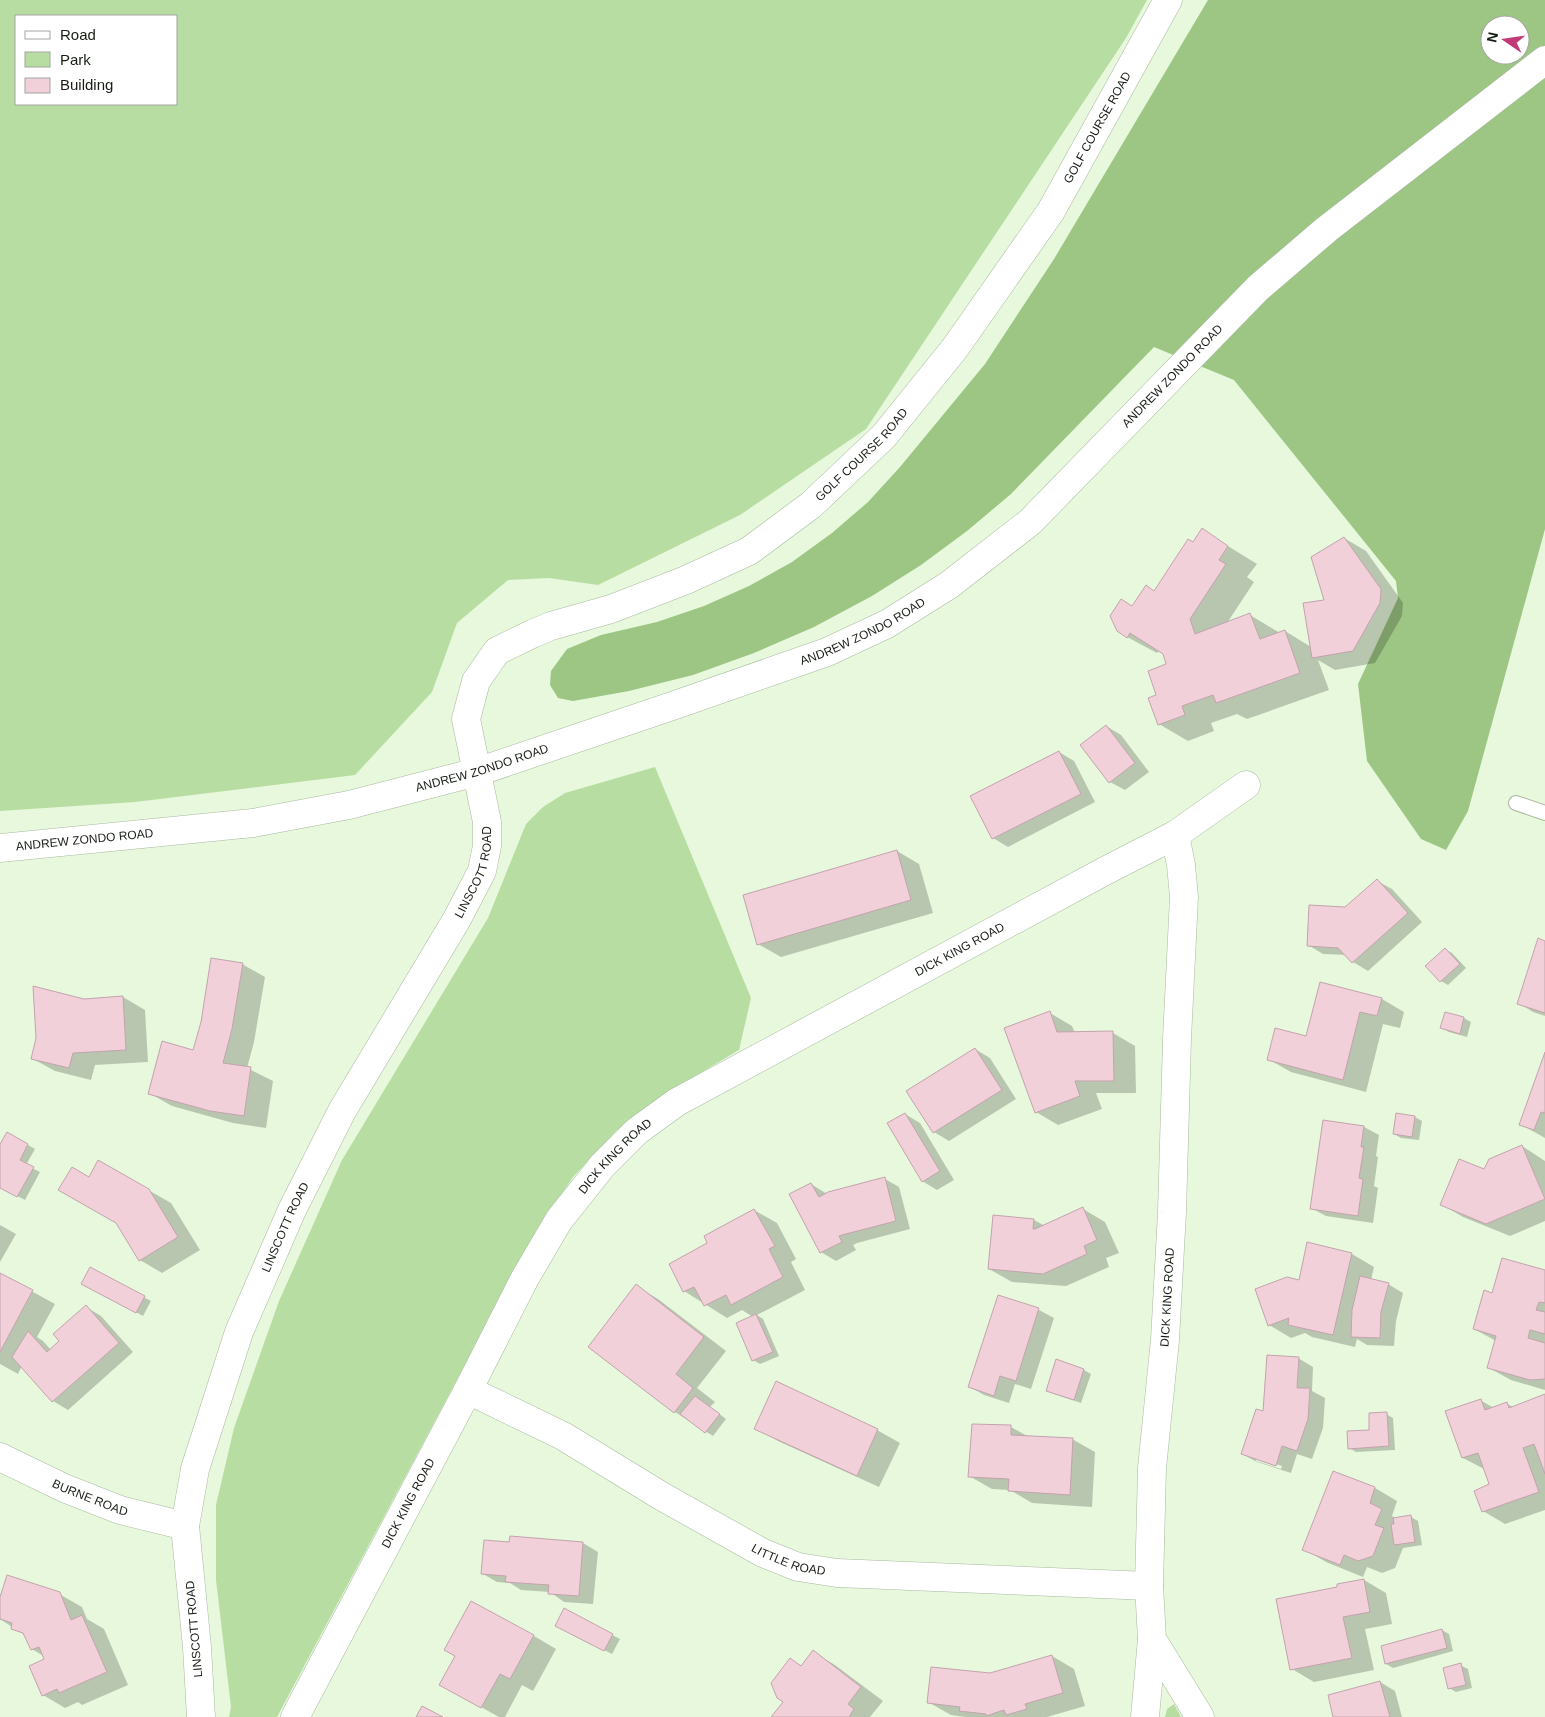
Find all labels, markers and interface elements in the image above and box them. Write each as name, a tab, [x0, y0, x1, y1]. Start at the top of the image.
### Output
legend	[15, 15, 178, 105]
north arrow	[1480, 15, 1530, 65]
text: Road	[60, 26, 96, 43]
text: N	[1483, 30, 1501, 44]
text: Park	[60, 51, 91, 68]
street label: GOLF COURSE ROAD	[1061, 69, 1134, 186]
text: Building	[60, 76, 113, 93]
street label: ANDREW ZONDO ROAD	[1119, 321, 1226, 430]
street label: GOLF COURSE ROAD	[812, 405, 911, 504]
street label: ANDREW ZONDO ROAD	[798, 595, 928, 668]
street label: ANDREW ZONDO ROAD	[414, 741, 551, 795]
street label: ANDREW ZONDO ROAD	[15, 826, 154, 853]
street label: LINSCOTT ROAD	[452, 826, 494, 920]
street label: DICK KING ROAD	[913, 919, 1007, 979]
street label: DICK KING ROAD	[576, 1116, 655, 1197]
street label: LINSCOTT ROAD	[259, 1180, 312, 1274]
street label: DICK KING ROAD	[1157, 1247, 1177, 1348]
street label: DICK KING ROAD	[379, 1456, 438, 1550]
street label: BURNE ROAD	[50, 1476, 130, 1519]
street label: LITTLE ROAD	[749, 1541, 827, 1578]
street label: LINSCOTT ROAD	[183, 1580, 205, 1678]

